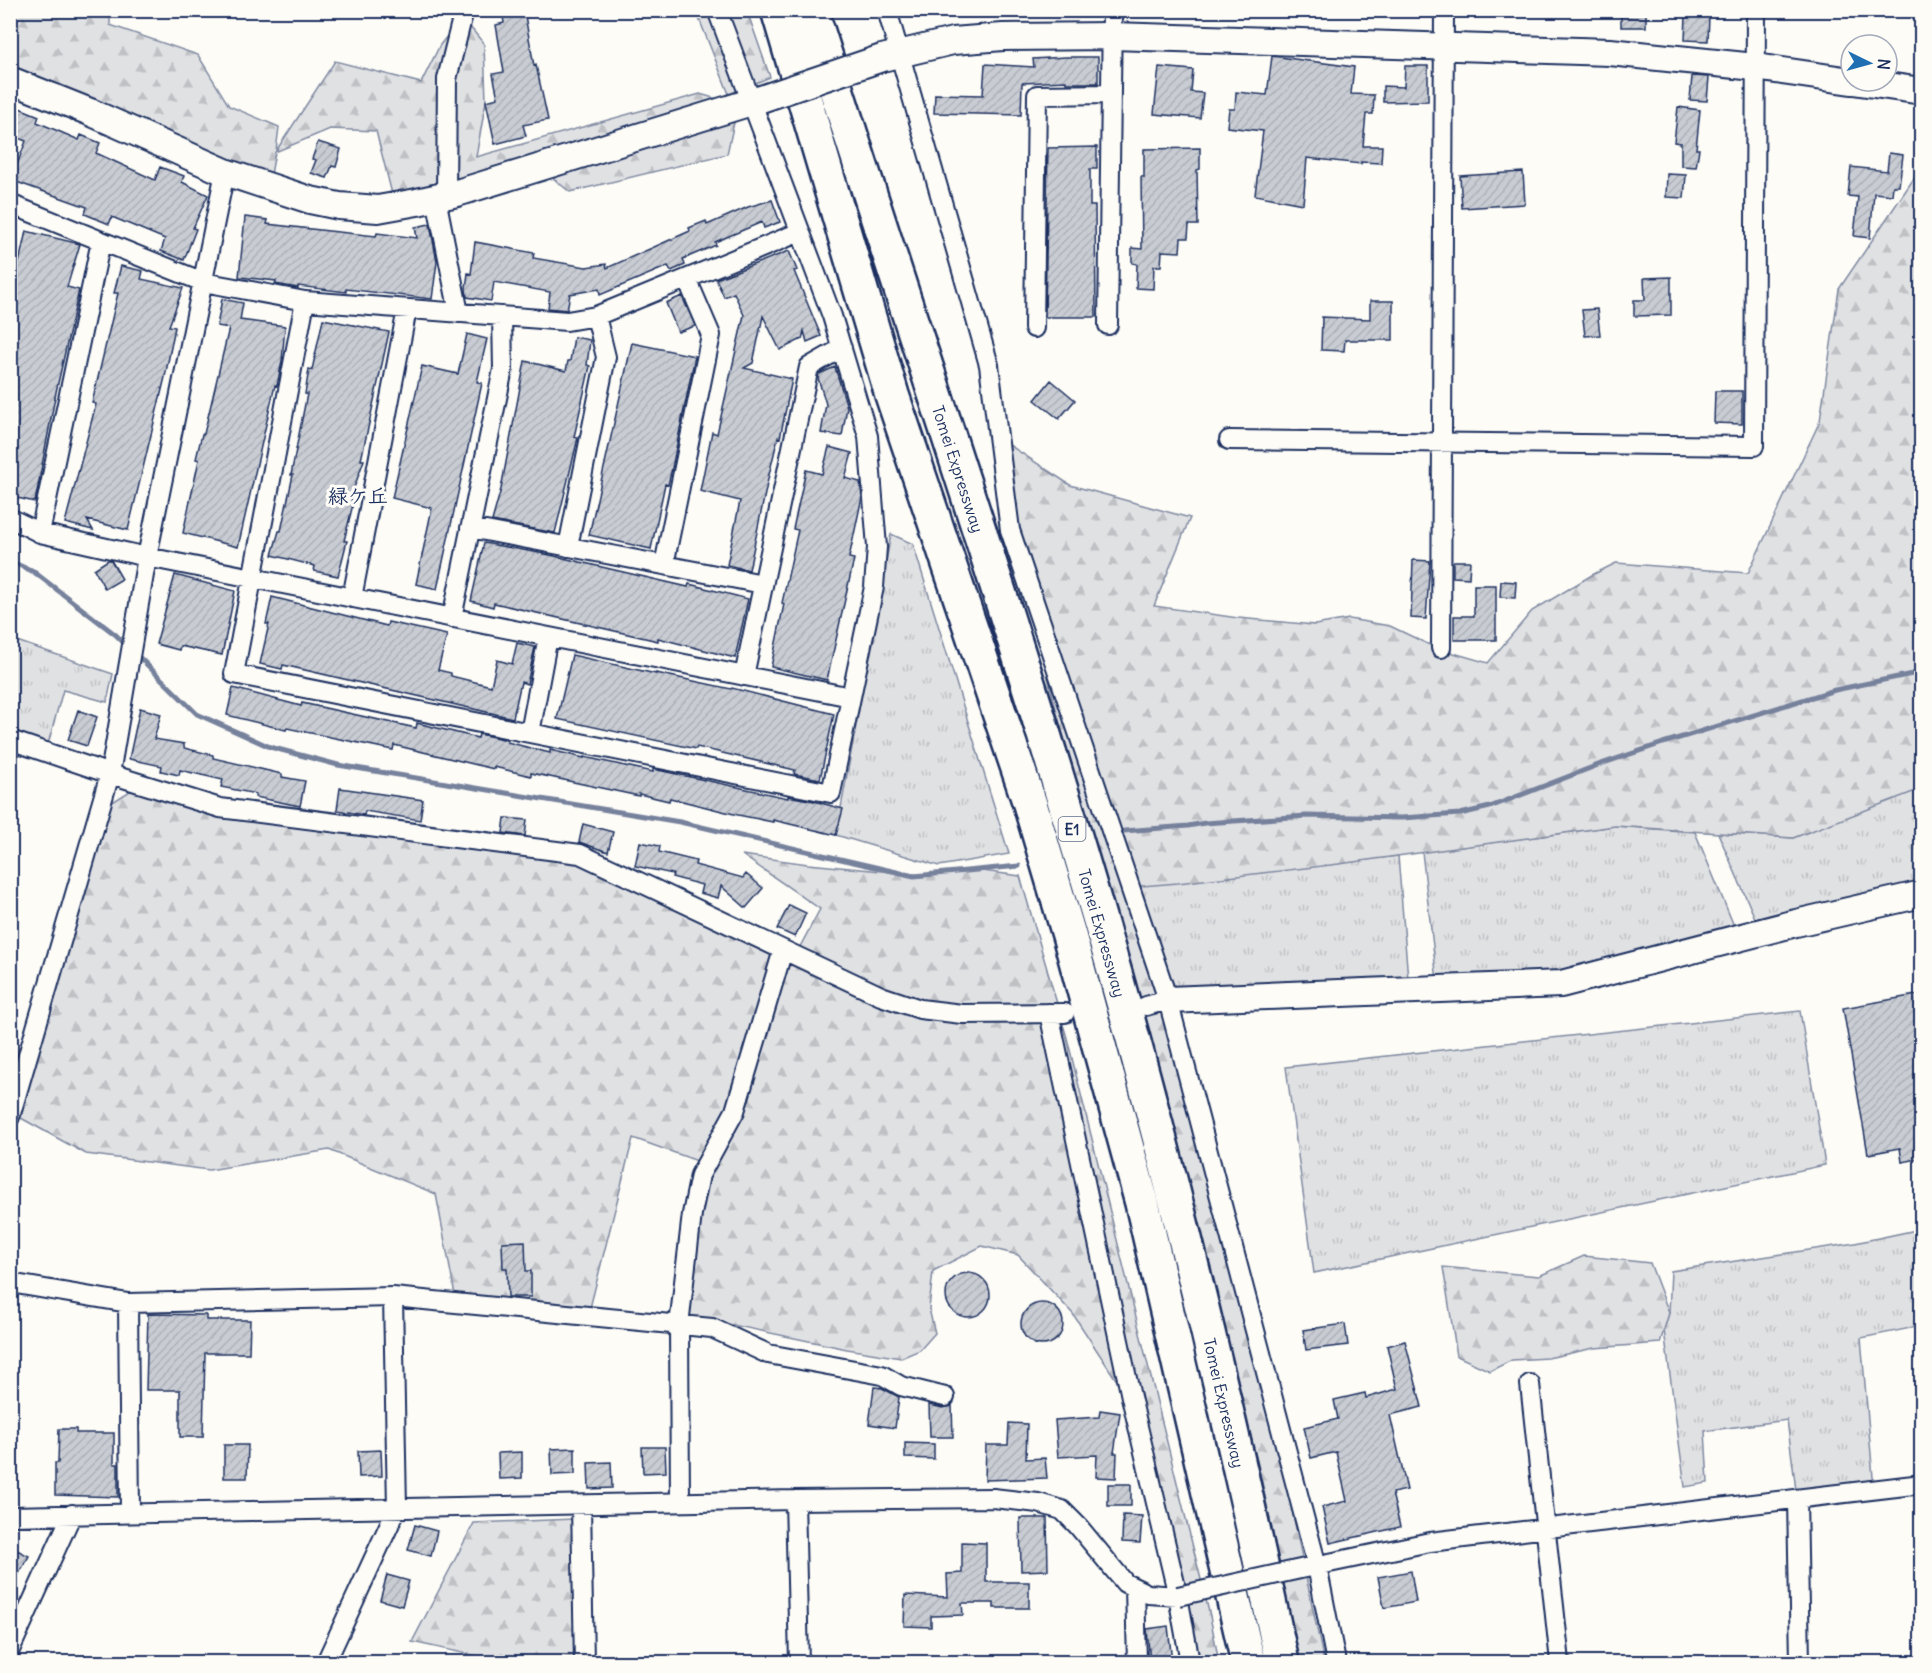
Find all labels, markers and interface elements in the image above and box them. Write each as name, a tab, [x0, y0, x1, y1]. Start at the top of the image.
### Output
north arrow	[1839, 33, 1899, 93]
text: N	[1873, 58, 1894, 71]
street label: Tomei Expressway	[928, 403, 988, 535]
district label: 緑ケ丘	[328, 483, 388, 508]
road number: E1	[1058, 817, 1086, 841]
street label: Tomei Expressway	[1074, 867, 1130, 999]
street label: Tomei Expressway	[1199, 1336, 1249, 1470]

